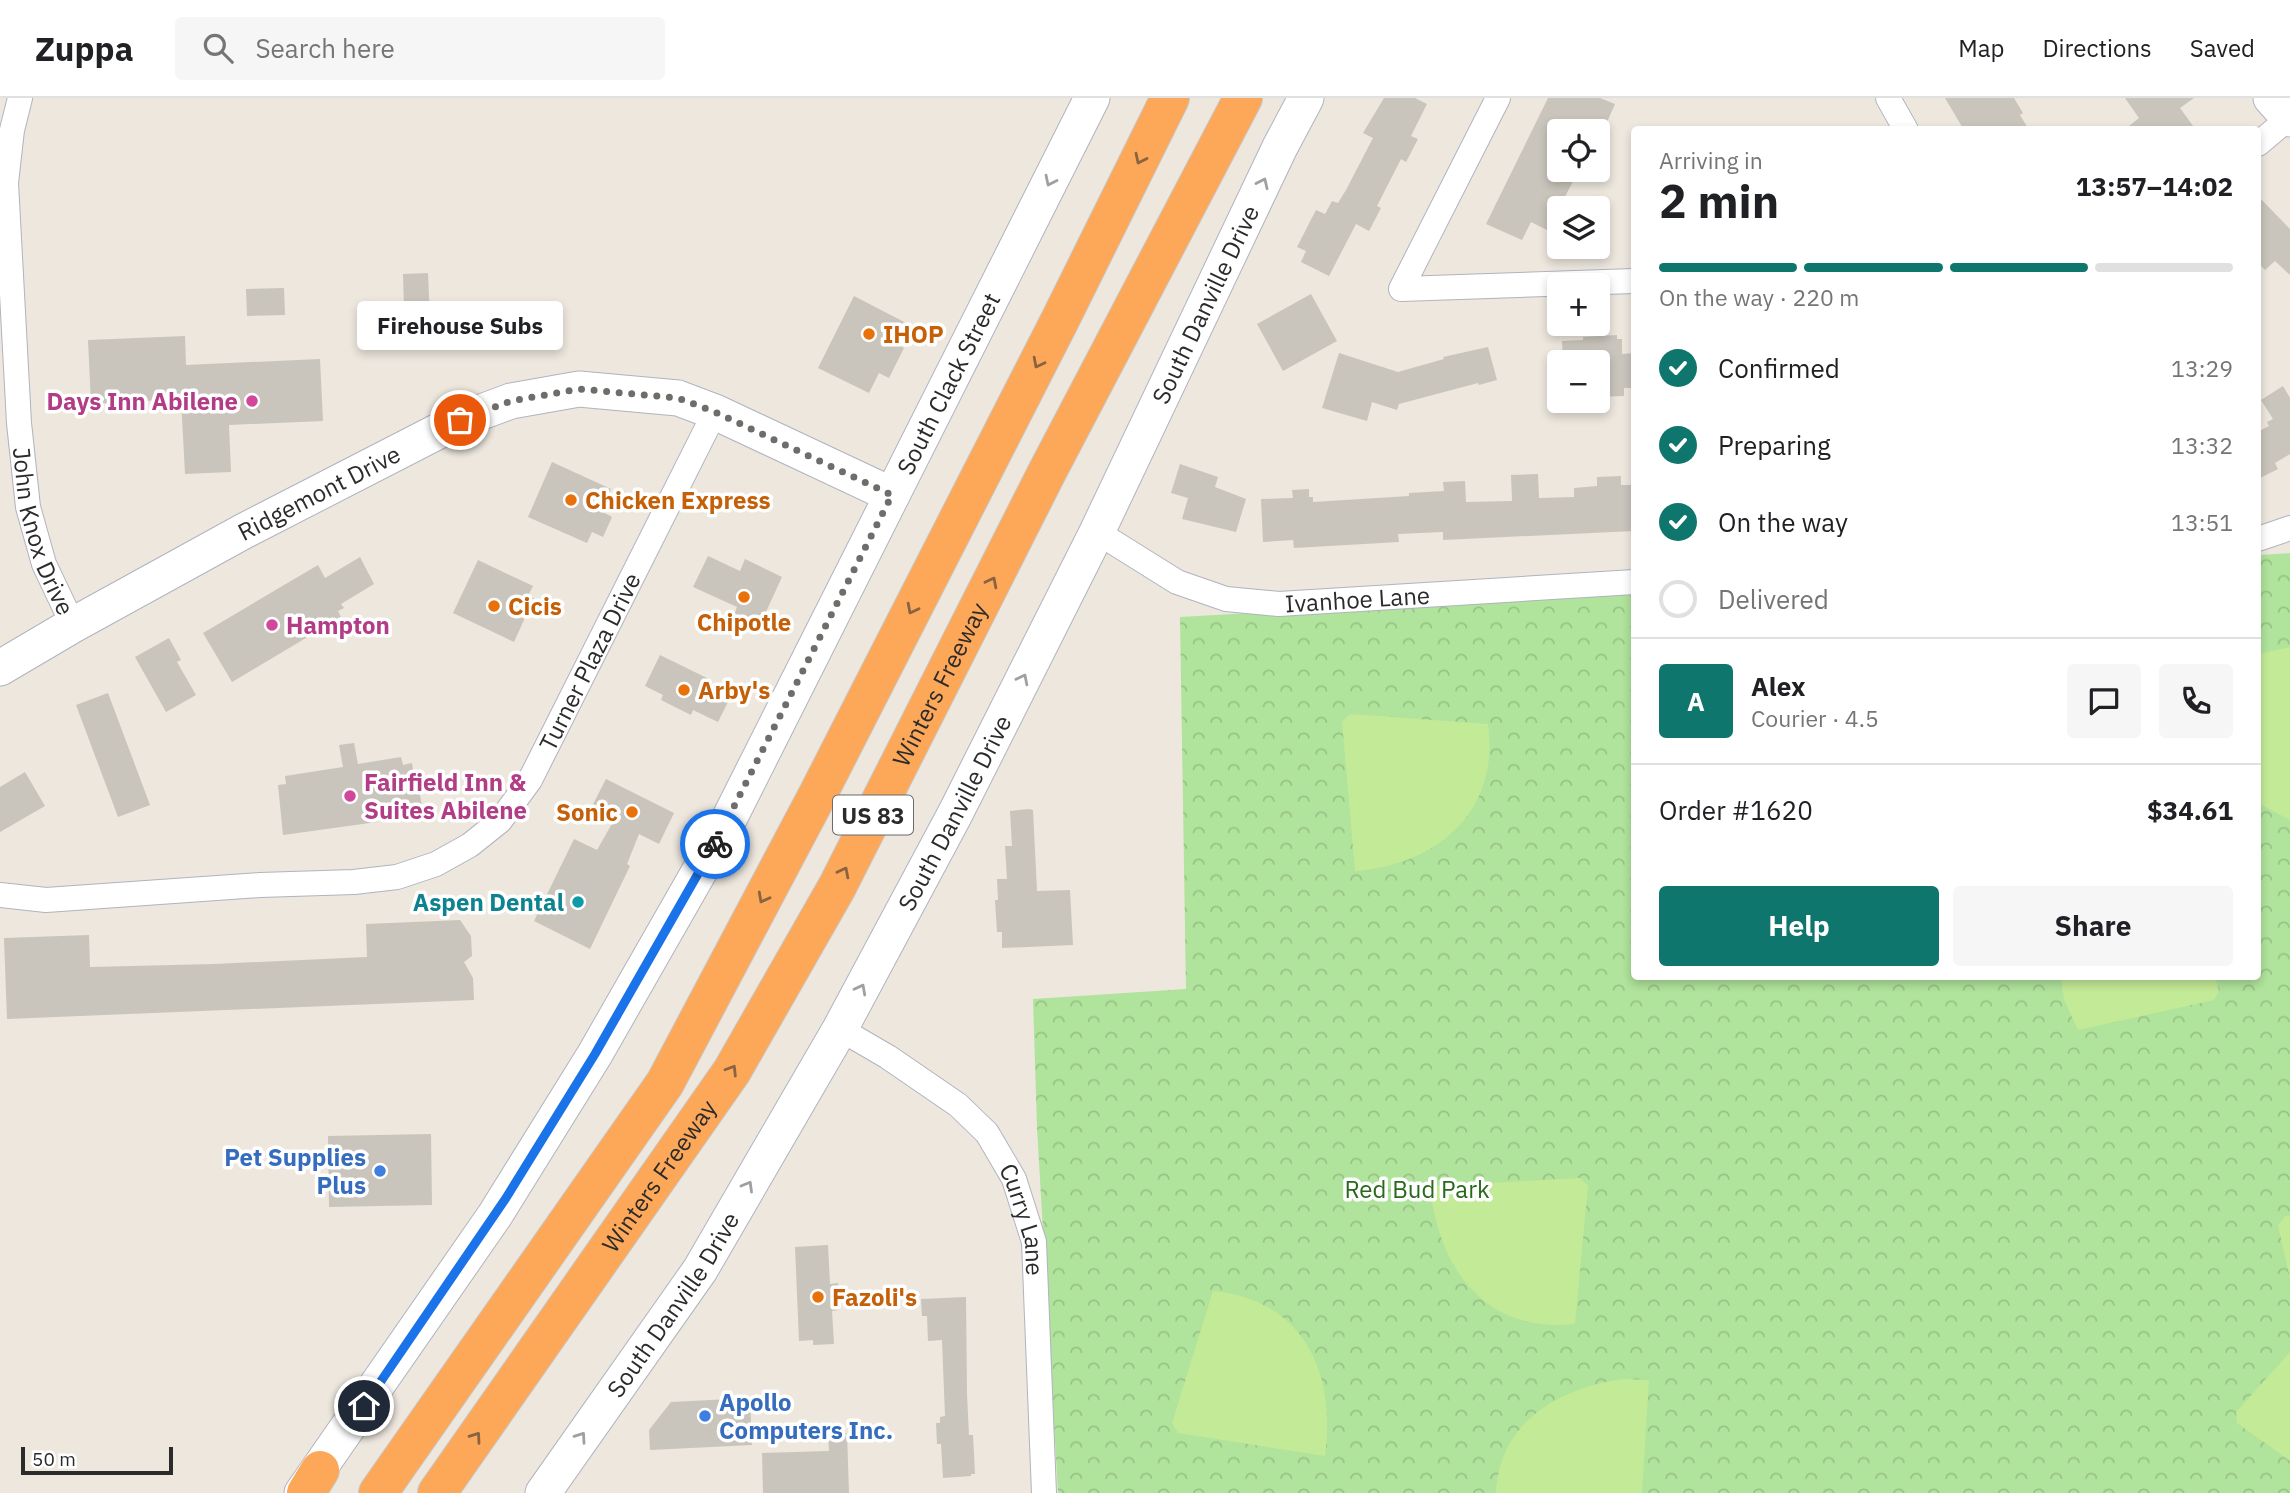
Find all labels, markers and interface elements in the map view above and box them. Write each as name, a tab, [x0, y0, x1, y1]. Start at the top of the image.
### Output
search box	[175, 17, 665, 80]
text: Zuppa	[35, 27, 133, 70]
icon: search	[199, 29, 237, 67]
text: Search here	[255, 31, 395, 65]
text: Map	[1958, 32, 2004, 64]
text: Directions	[2042, 32, 2152, 64]
text: Saved	[2190, 32, 2255, 64]
map controls	[1547, 119, 1610, 413]
button: locate	[1547, 119, 1610, 182]
text: Arriving in	[1659, 145, 1763, 175]
one-way arrow	[1134, 152, 1148, 164]
text: 13:57–14:02	[2076, 169, 2233, 203]
text: 2 min	[1659, 171, 1779, 231]
one-way arrow	[1045, 174, 1059, 186]
one-way arrow	[1255, 177, 1269, 190]
button: layers	[1547, 196, 1610, 259]
street label: South Danville Drive	[1144, 200, 1266, 409]
button: +	[1547, 273, 1610, 336]
text: On the way · 220 m	[1659, 282, 1859, 312]
street label: South Clack Street	[889, 287, 1007, 480]
callout: Firehouse Subs	[357, 301, 563, 350]
text: Firehouse Subs	[377, 310, 543, 340]
place label: IHOP	[883, 318, 944, 350]
marker: IHOP	[861, 326, 877, 342]
icon: check	[1659, 349, 1697, 387]
button: −	[1547, 350, 1610, 413]
text: Confirmed	[1718, 351, 1840, 385]
text: 13:29	[2171, 353, 2233, 383]
one-way arrow	[1033, 356, 1046, 368]
place label: Days Inn Abilene	[46, 385, 238, 417]
pin	[430, 390, 490, 450]
marker: Days Inn Abilene	[244, 393, 260, 409]
icon: bag	[441, 401, 479, 439]
icon: check	[1659, 426, 1697, 464]
text: Preparing	[1718, 428, 1831, 462]
text: 13:32	[2171, 430, 2233, 460]
street label: Ridgemont Drive	[232, 437, 406, 548]
street label: John Knox Drive	[6, 445, 82, 620]
place label: Chicken Express	[585, 484, 771, 516]
marker: Chicken Express	[563, 492, 579, 508]
icon: check	[1659, 503, 1697, 541]
text: On the way	[1718, 505, 1848, 539]
text: 13:51	[2171, 507, 2233, 537]
street label: Turner Plaza Drive	[531, 567, 648, 756]
one-way arrow	[983, 576, 997, 589]
street label: Ivanhoe Lane	[1284, 579, 1431, 620]
text: Delivered	[1718, 582, 1829, 616]
marker: Chipotle	[736, 589, 752, 605]
place label: Cicis	[508, 590, 562, 622]
street label: Winters Freeway	[885, 597, 994, 772]
marker: Cicis	[486, 598, 502, 614]
one-way arrow	[907, 602, 921, 614]
place label: Chipotle	[697, 606, 791, 638]
place label: Hampton	[286, 609, 390, 641]
marker: Hampton	[264, 617, 280, 633]
button: chat	[2067, 664, 2141, 738]
button: phone	[2159, 664, 2233, 738]
text: Alex	[1751, 669, 1805, 703]
place label: Arby's	[698, 674, 770, 706]
one-way arrow	[1014, 674, 1028, 686]
marker: Arby's	[676, 682, 692, 698]
text: A	[1687, 684, 1705, 718]
text: Courier · 4.5	[1751, 703, 1879, 733]
street label: South Danville Drive	[890, 709, 1018, 916]
place label: Fairfield Inn & Suites Abilene	[364, 766, 527, 826]
marker: Fairfield Inn & Suites Abilene	[342, 788, 358, 804]
text: Order #1620	[1659, 793, 1813, 827]
text: $34.61	[2147, 793, 2233, 827]
place label: Sonic	[556, 796, 618, 828]
road number: US 83	[833, 796, 913, 834]
marker: Sonic	[624, 804, 640, 820]
courier	[680, 809, 750, 879]
icon: bike	[696, 825, 734, 863]
one-way arrow	[836, 867, 850, 879]
place label: Aspen Dental	[413, 886, 564, 918]
button: Help	[1659, 886, 1939, 966]
button: Share	[1953, 886, 2233, 966]
one-way arrow	[757, 891, 771, 903]
marker: Aspen Dental	[570, 894, 586, 910]
one-way arrow	[853, 984, 866, 996]
one-way arrow	[724, 1064, 737, 1077]
street label: Winters Freeway	[594, 1093, 723, 1259]
place label: Pet Supplies Plus	[224, 1141, 366, 1201]
street label: Curry Lane	[992, 1157, 1051, 1276]
marker: Pet Supplies Plus	[372, 1163, 388, 1179]
park label: Red Bud Park	[1344, 1173, 1490, 1205]
one-way arrow	[740, 1181, 753, 1194]
street label: South Danville Drive	[599, 1206, 746, 1403]
place label: Fazoli's	[832, 1281, 917, 1313]
marker: Fazoli's	[810, 1289, 826, 1305]
pin	[334, 1376, 394, 1436]
place label: Apollo Computers Inc.	[719, 1386, 893, 1446]
icon: home	[345, 1387, 383, 1425]
marker: Apollo Computers Inc.	[697, 1408, 713, 1424]
one-way arrow	[468, 1432, 480, 1445]
one-way arrow	[573, 1432, 586, 1445]
scale bar	[21, 1444, 173, 1476]
text: 50 m	[32, 1447, 76, 1471]

